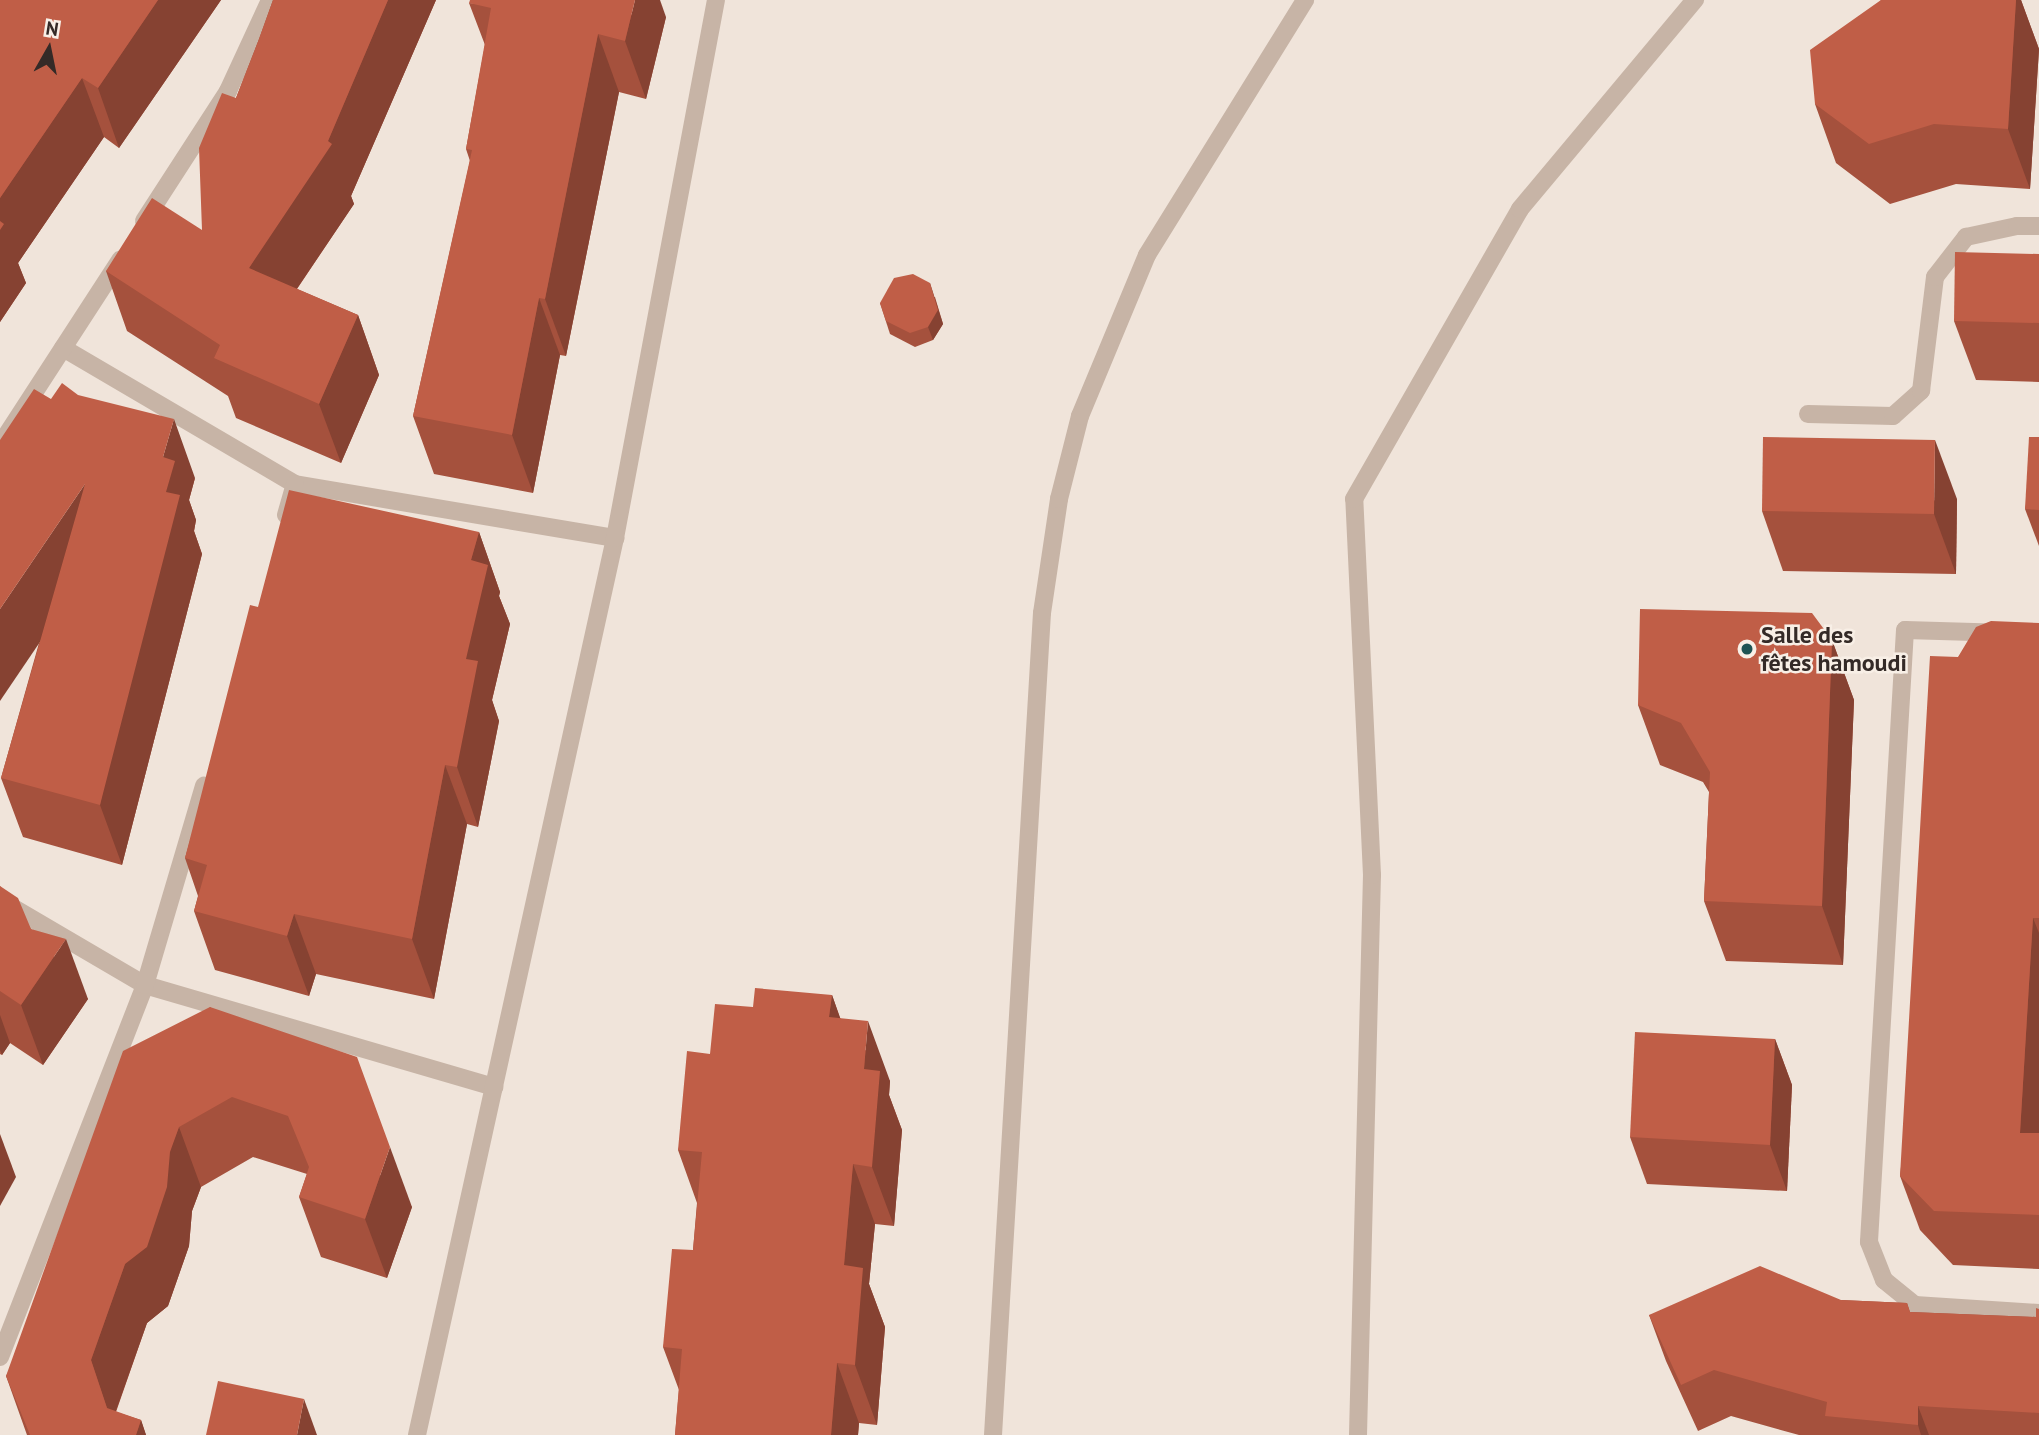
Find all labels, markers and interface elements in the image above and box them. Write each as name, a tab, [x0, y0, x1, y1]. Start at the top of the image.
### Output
north arrow	[14, 14, 84, 84]
text: N	[44, 15, 60, 41]
place label: Salle des fêtes hamoudi	[1761, 621, 1907, 677]
marker: Salle des fêtes hamoudi	[1739, 641, 1755, 657]

